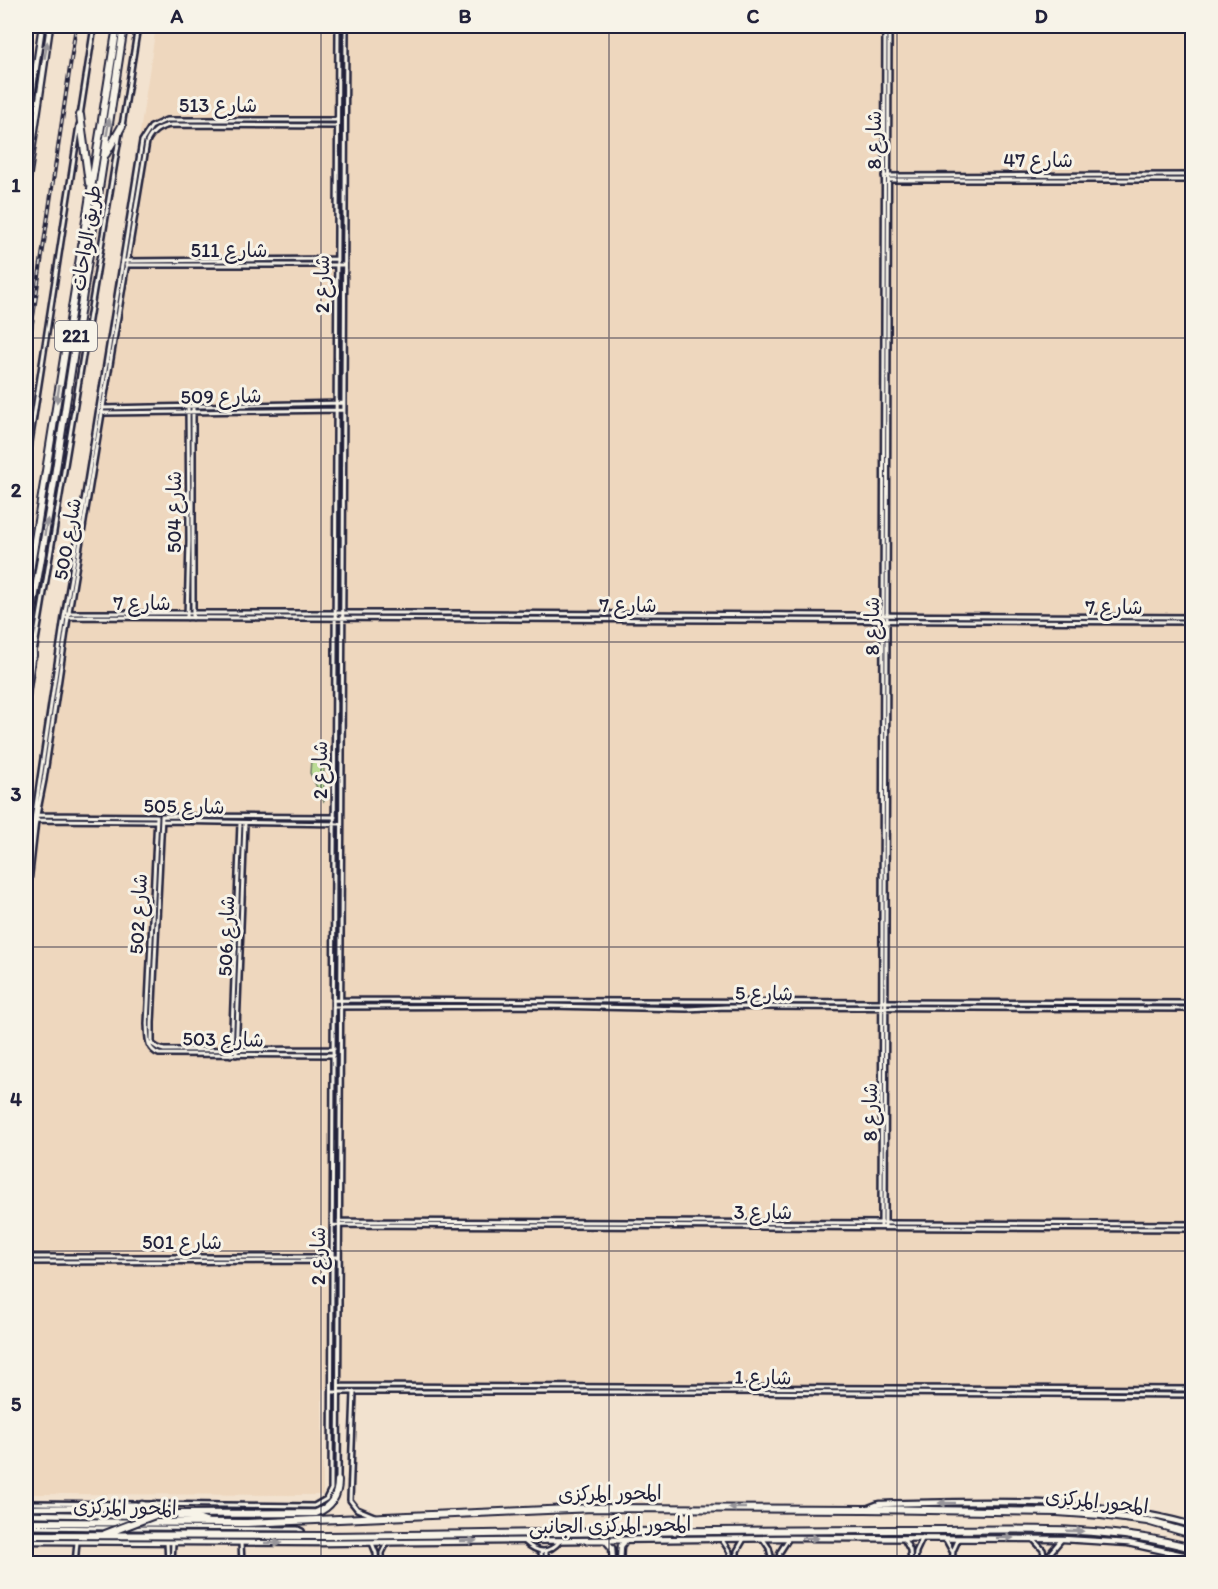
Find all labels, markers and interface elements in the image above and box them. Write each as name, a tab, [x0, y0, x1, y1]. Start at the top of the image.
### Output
text: A	[170, 4, 184, 28]
text: B	[459, 4, 472, 28]
text: C	[747, 4, 760, 28]
text: D	[1034, 4, 1048, 28]
one-way arrow	[42, 41, 51, 60]
street label: شارع 513	[179, 93, 257, 119]
street label: شارع 8	[862, 111, 888, 169]
one-way arrow	[104, 117, 113, 136]
street label: شارع 47	[1003, 148, 1073, 174]
text: 1	[11, 173, 21, 197]
street label: طريق الواحات	[66, 183, 107, 293]
street label: شارع 511	[191, 238, 267, 264]
street label: شارع 2	[310, 255, 336, 313]
road number: 221	[55, 321, 97, 351]
street label: شارع 509	[180, 383, 262, 411]
one-way arrow	[53, 385, 62, 404]
street label: شارع 504	[162, 471, 188, 553]
text: 2	[11, 478, 22, 502]
street label: شارع 500	[48, 496, 88, 582]
one-way arrow	[42, 518, 51, 537]
street label: شارع 7	[113, 591, 171, 617]
street label: شارع 7	[599, 593, 657, 619]
street label: شارع 7	[1085, 595, 1143, 621]
street label: شارع 8	[860, 597, 886, 655]
street label: شارع 2	[308, 741, 334, 799]
text: 3	[11, 782, 22, 806]
street label: شارع 505	[143, 793, 225, 821]
street label: شارع 502	[124, 873, 154, 955]
street label: شارع 506	[213, 895, 241, 977]
street label: شارع 5	[735, 980, 793, 1008]
street label: شارع 503	[182, 1026, 264, 1054]
street label: شارع 8	[858, 1083, 884, 1141]
text: 4	[10, 1087, 22, 1111]
street label: شارع 3	[734, 1200, 792, 1226]
street label: شارع 2	[306, 1227, 332, 1285]
street label: شارع 501	[142, 1230, 222, 1256]
street label: شارع 1	[734, 1365, 792, 1391]
text: 5	[11, 1392, 22, 1416]
street label: المحور المركزى	[558, 1480, 662, 1506]
street label: المحور المركزى	[1044, 1484, 1150, 1518]
street label: المحور المركزى	[73, 1494, 177, 1520]
one-way arrow	[938, 1498, 957, 1508]
one-way arrow	[728, 1503, 747, 1513]
street label: المحور المركزى الجانبى	[528, 1512, 692, 1539]
one-way arrow	[1065, 1526, 1084, 1536]
one-way arrow	[800, 1533, 819, 1543]
one-way arrow	[995, 1533, 1014, 1543]
one-way arrow	[458, 1536, 477, 1546]
one-way arrow	[263, 1538, 282, 1548]

